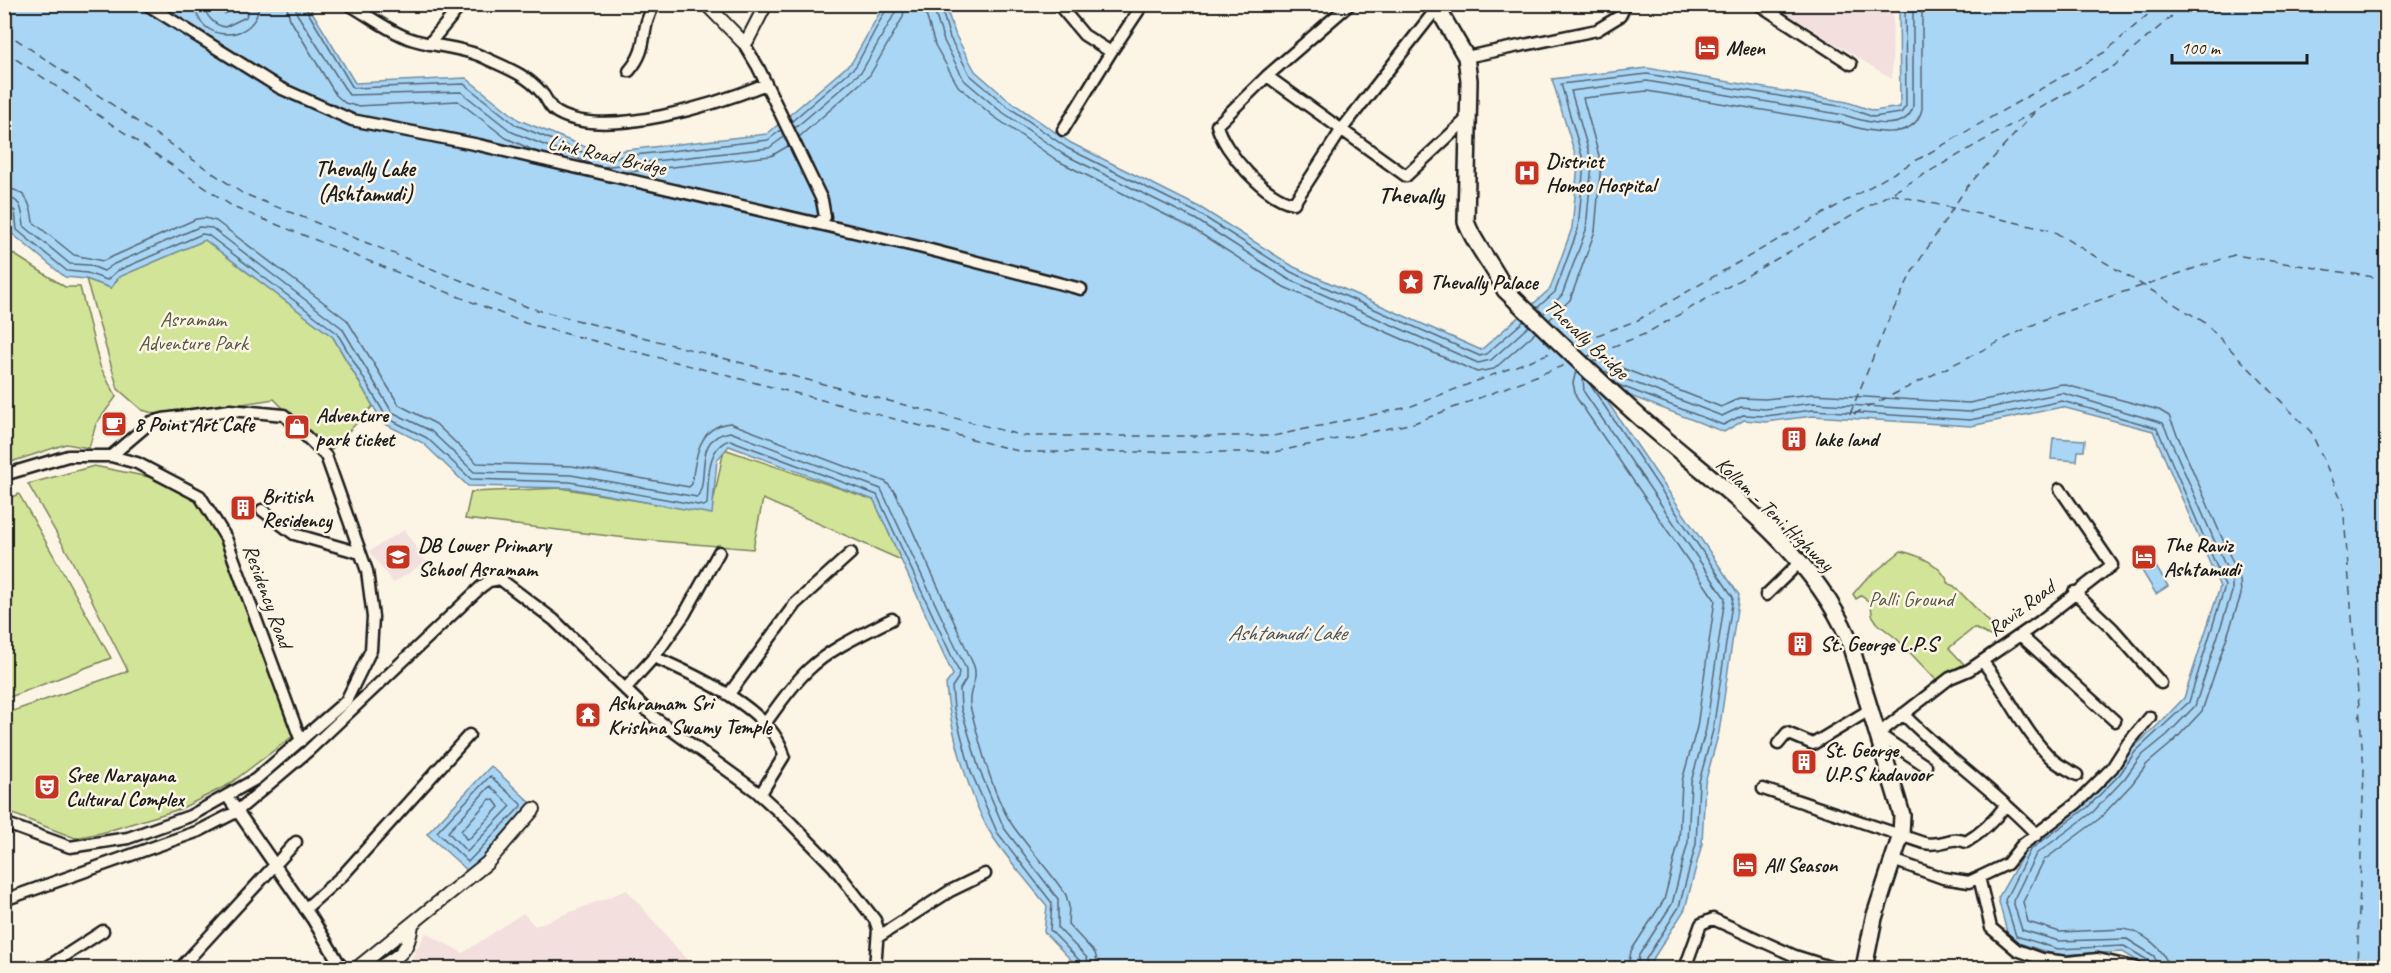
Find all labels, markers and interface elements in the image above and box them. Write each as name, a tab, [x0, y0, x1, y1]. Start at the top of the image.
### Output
scale bar	[2172, 27, 2307, 65]
hotel icon: Meen	[1692, 33, 1722, 63]
place label: Meen	[1726, 35, 1766, 61]
text: 100 m	[2181, 37, 2222, 59]
street label: Link Road Bridge	[546, 129, 670, 181]
place label: District Homeo Hospital	[1546, 148, 1660, 198]
district label: Thevally Lake (Ashtamudi)	[315, 155, 417, 208]
hospital icon: District Homeo Hospital	[1512, 158, 1542, 188]
district label: Thevally	[1378, 180, 1445, 210]
place icon: Thevally Palace	[1396, 267, 1426, 297]
place label: Thevally Palace	[1430, 269, 1540, 296]
street label: Thevally Bridge	[1539, 293, 1636, 386]
park label: Asramam Adventure Park	[138, 306, 250, 356]
place label: Adventure park ticket	[316, 402, 396, 452]
cafe icon: 8 Point Art Cafe	[99, 409, 129, 439]
place label: 8 Point Art Cafe	[134, 411, 256, 437]
shop icon: Adventure park ticket	[282, 412, 312, 442]
building icon: lake land	[1779, 424, 1809, 454]
place label: lake land	[1814, 426, 1881, 452]
street label: Kollam - Teni Highway	[1711, 451, 1841, 578]
place label: British Residency	[262, 483, 333, 534]
building icon: British Residency	[228, 493, 258, 523]
place label: DB Lower Primary School Asramam	[418, 532, 554, 582]
place label: The Raviz Ashtamudi	[2164, 532, 2243, 582]
street label: Residency Road	[237, 541, 300, 654]
school or university icon: DB Lower Primary School Asramam	[383, 542, 413, 572]
hotel icon: The Raviz Ashtamudi	[2129, 542, 2159, 572]
street label: Raviz Road	[1982, 573, 2062, 642]
park label: Palli Ground	[1868, 586, 1957, 612]
water label: Ashtamudi Lake	[1228, 619, 1350, 647]
building icon: St. George L.P.S	[1785, 629, 1815, 659]
place label: St. George L.P.S	[1820, 631, 1941, 657]
place label: Ashramam Sri Krishna Swamy Temple	[608, 690, 774, 740]
temple icon: Ashramam Sri Krishna Swamy Temple	[573, 700, 603, 730]
place label: St. George U.P.S kadavoor	[1824, 737, 1934, 787]
building icon: St. George U.P.S kadavoor	[1789, 747, 1819, 777]
place label: Sree Narayana Cultural Complex	[66, 762, 186, 812]
theatre icon: Sree Narayana Cultural Complex	[32, 772, 62, 802]
hotel icon: All Season	[1730, 850, 1760, 880]
place label: All Season	[1764, 852, 1839, 878]

